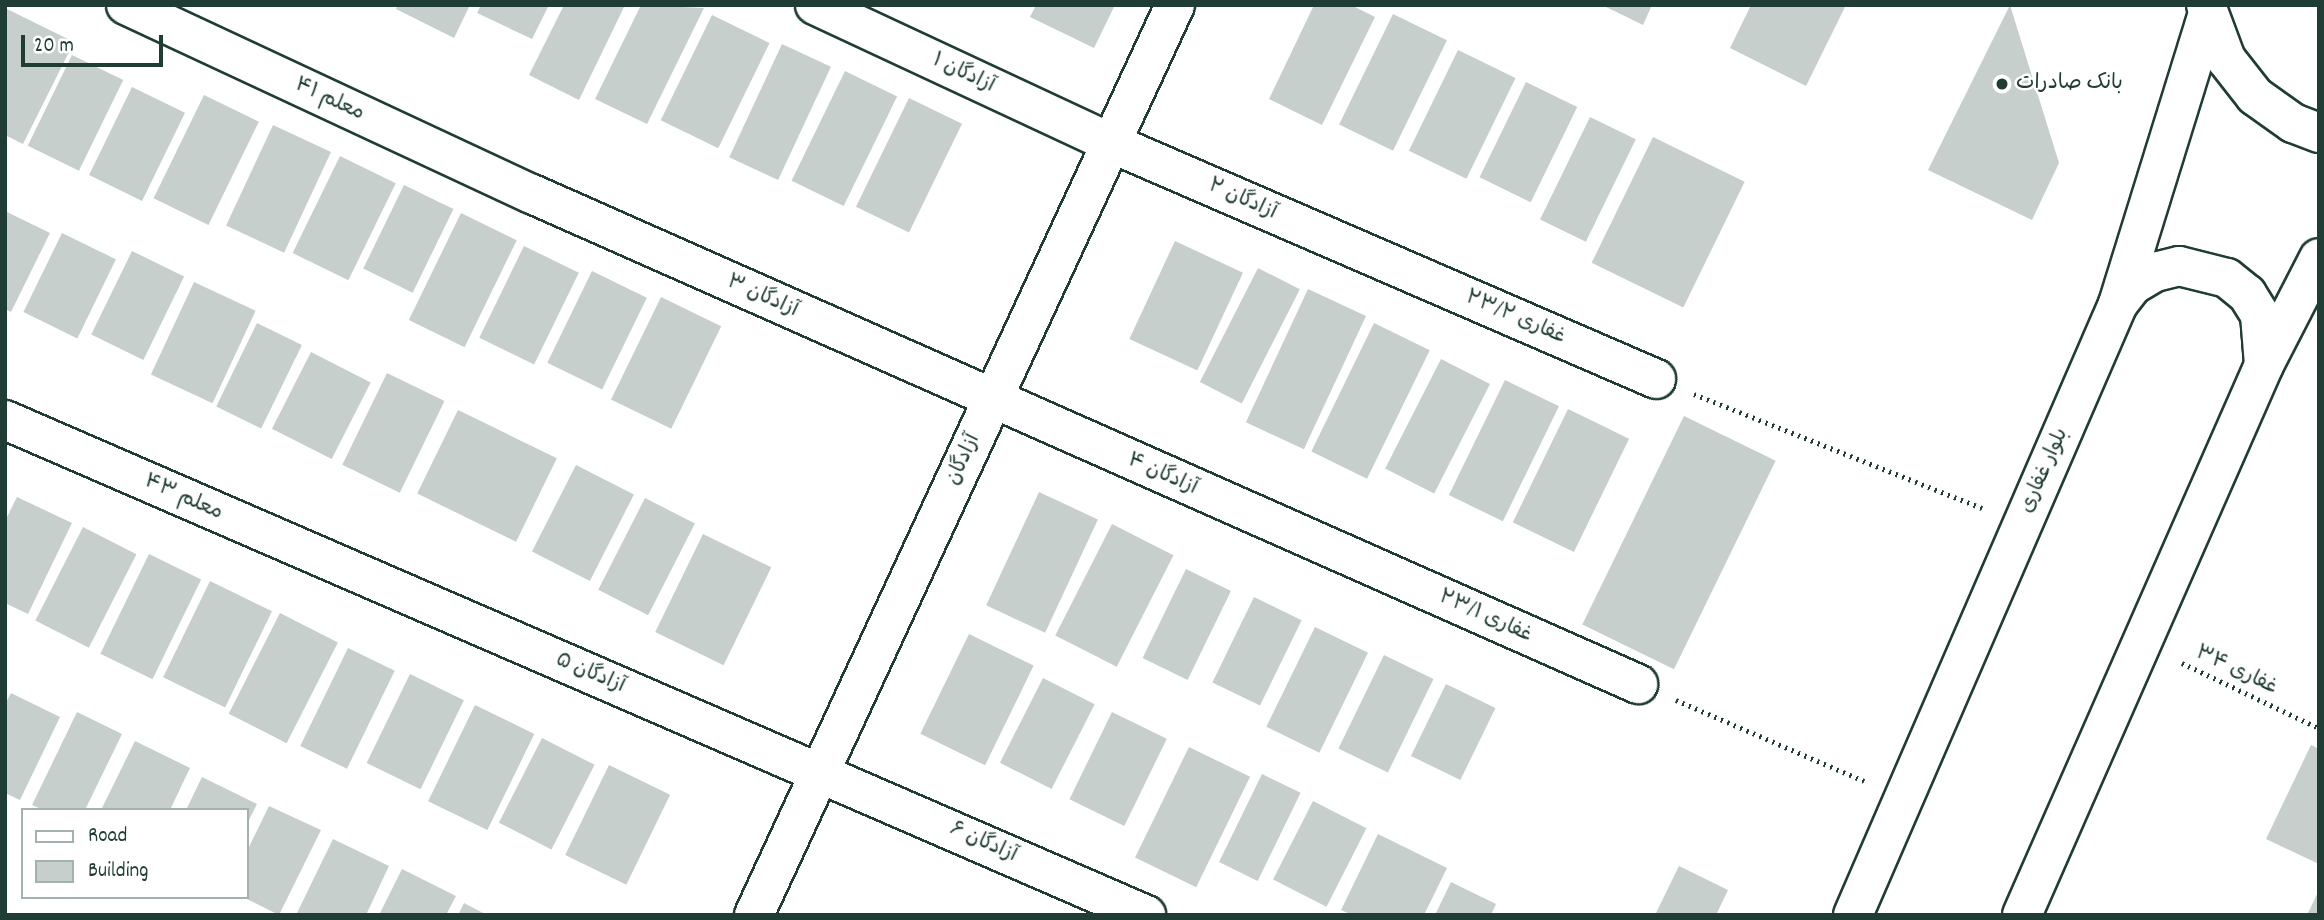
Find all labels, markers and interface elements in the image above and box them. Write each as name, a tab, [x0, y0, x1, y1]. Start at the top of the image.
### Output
scale bar	[24, 21, 166, 65]
text: 20 m	[34, 32, 74, 62]
street label: آزادگان ۱	[928, 49, 998, 99]
place label: بانک صادرات	[2016, 71, 2123, 97]
street label: معلم ۴۱	[290, 73, 368, 127]
marker: بانک صادرات	[1994, 76, 2010, 92]
street label: آزادگان ۲	[1204, 174, 1280, 226]
street label: آزادگان ۳	[722, 270, 802, 324]
street label: غفاری ۲۳/۲	[1461, 286, 1569, 350]
street label: بلوار غفاری	[2015, 425, 2075, 517]
street label: آزادگان	[941, 430, 987, 490]
street label: آزادگان ۴	[1123, 448, 1201, 502]
street label: معلم ۴۳	[140, 469, 226, 527]
street label: غفاری ۲۳/۱	[1434, 585, 1536, 649]
street label: غفاری ۳۴	[2191, 641, 2281, 701]
street label: آزادگان ۵	[551, 648, 629, 700]
legend	[21, 808, 248, 899]
street label: آزادگان ۶	[945, 817, 1021, 869]
text: Road	[88, 822, 127, 852]
text: Building	[88, 857, 148, 887]

